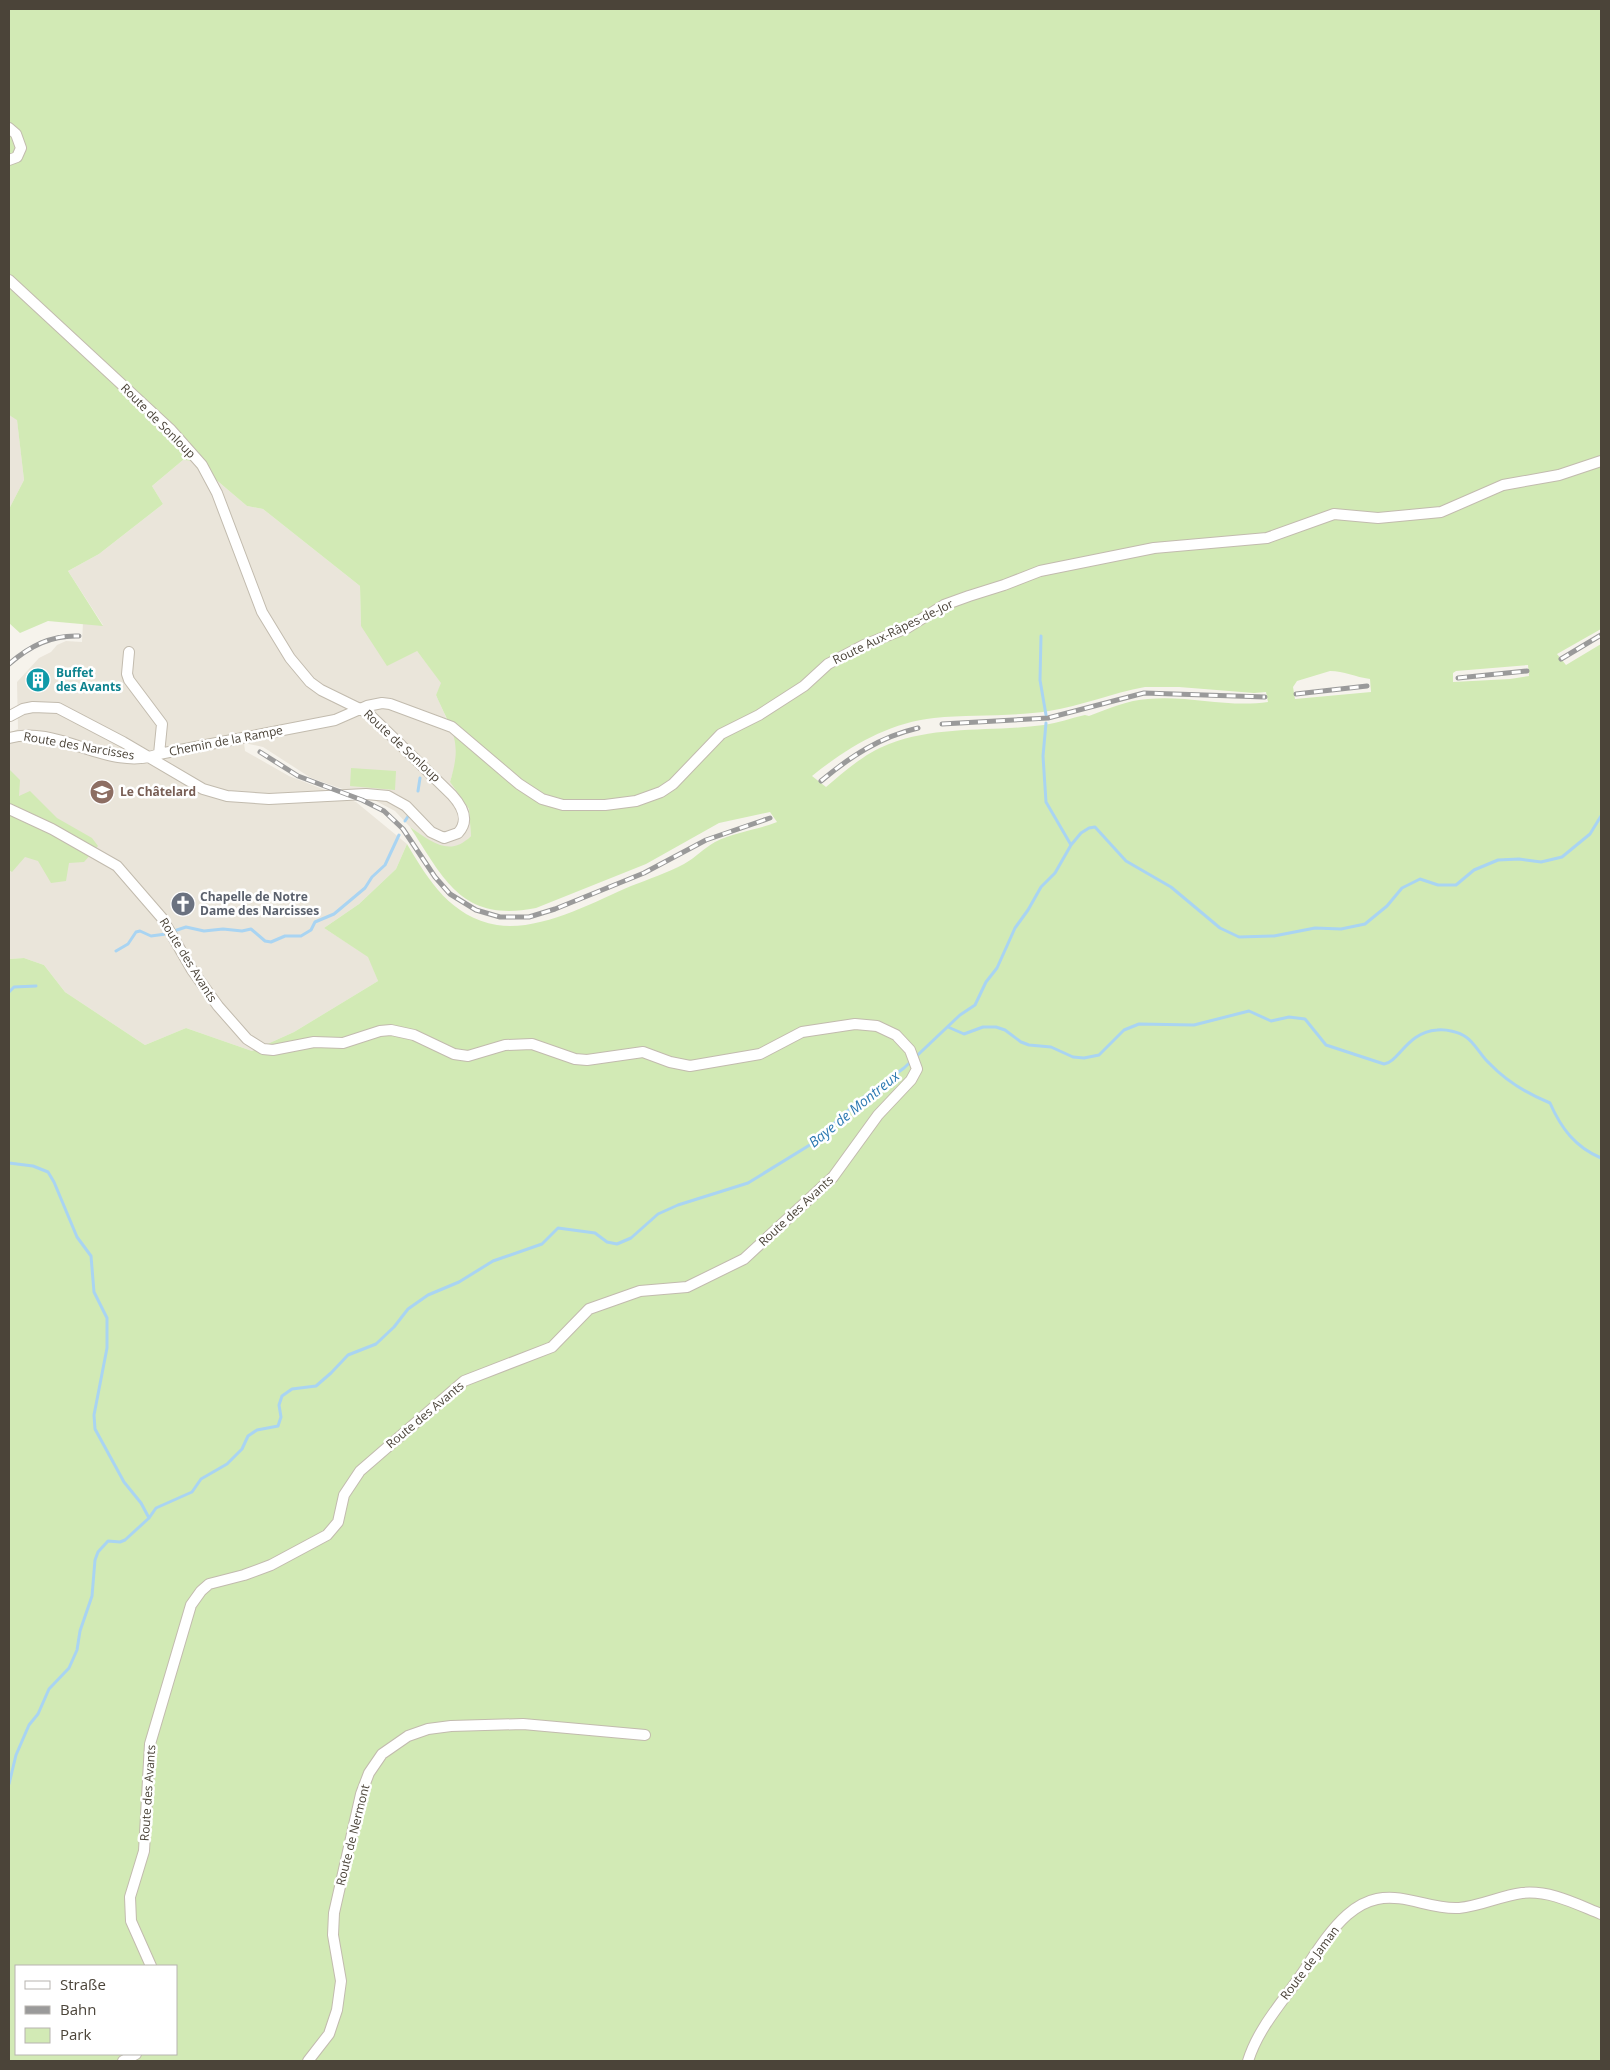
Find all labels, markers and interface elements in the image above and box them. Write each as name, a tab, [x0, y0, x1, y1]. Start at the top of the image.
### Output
street label: Route de Sonloup	[117, 379, 200, 462]
street label: Route Aux-Râpes-de-Jor	[830, 595, 956, 668]
place label: Buffet des Avants	[56, 664, 121, 695]
building icon: Buffet des Avants	[25, 667, 51, 693]
street label: Route de Sonloup	[360, 706, 444, 786]
street label: Chemin de la Rampe	[168, 721, 284, 760]
street label: Route des Narcisses	[22, 727, 136, 764]
school or university icon: Le Châtelard	[89, 779, 115, 805]
place label: Le Châtelard	[120, 783, 196, 800]
place label: Chapelle de Notre Dame des Narcisses	[200, 888, 319, 919]
church icon: Chapelle de Notre Dame des Narcisses	[170, 891, 196, 917]
street label: Route des Avants	[156, 914, 221, 1005]
water label: Baye de Montreux	[804, 1065, 904, 1151]
street label: Route des Avants	[755, 1171, 837, 1250]
street label: Route des Avants	[382, 1377, 467, 1452]
street label: Route des Avants	[136, 1744, 159, 1842]
street label: Route de Nermont	[332, 1782, 373, 1887]
street label: Route de Jaman	[1276, 1922, 1343, 2003]
legend	[15, 1965, 178, 2055]
text: Straße	[60, 1974, 106, 1994]
text: Bahn	[60, 1999, 96, 2019]
text: Park	[60, 2024, 91, 2044]

